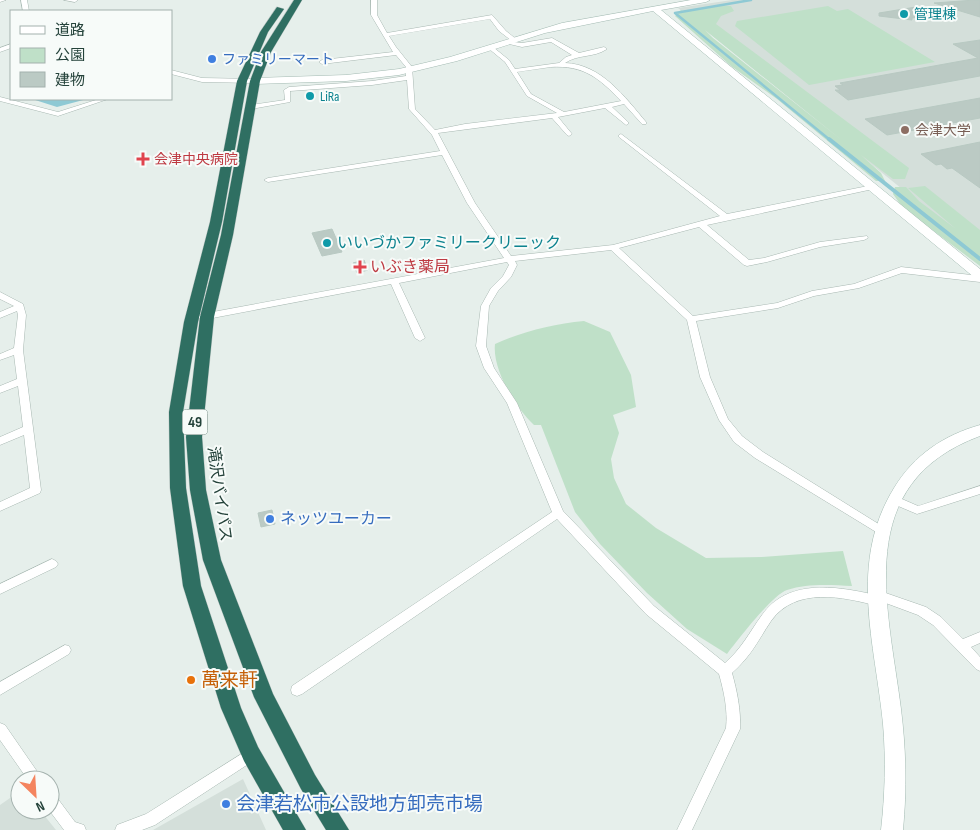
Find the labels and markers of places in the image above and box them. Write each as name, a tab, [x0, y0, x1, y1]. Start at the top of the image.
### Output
place label: 管理棟	[914, 6, 956, 23]
marker: 管理棟	[898, 8, 910, 20]
place label: ファミリーマート	[222, 51, 334, 68]
marker: ファミリーマート	[206, 53, 218, 65]
place label: LiRa	[320, 88, 339, 105]
marker: LiRa	[304, 90, 316, 102]
place label: 会津大学	[915, 122, 971, 139]
marker: 会津大学	[899, 124, 911, 136]
place label: 会津中央病院	[154, 151, 238, 168]
marker: 会津中央病院	[136, 152, 150, 166]
place label: いいづかファミリークリニック	[337, 234, 561, 253]
marker: いいづかファミリークリニック	[321, 237, 333, 249]
place label: いぶき薬局	[370, 258, 450, 277]
marker: いぶき薬局	[354, 261, 366, 273]
place label: ネッツユーカー	[280, 510, 392, 529]
marker: ネッツユーカー	[264, 513, 276, 525]
place label: 萬来軒	[201, 669, 258, 692]
marker: 萬来軒	[185, 674, 197, 686]
place label: 会津若松市公設地方卸売市場	[236, 793, 483, 816]
marker: 会津若松市公設地方卸売市場	[220, 798, 232, 810]

